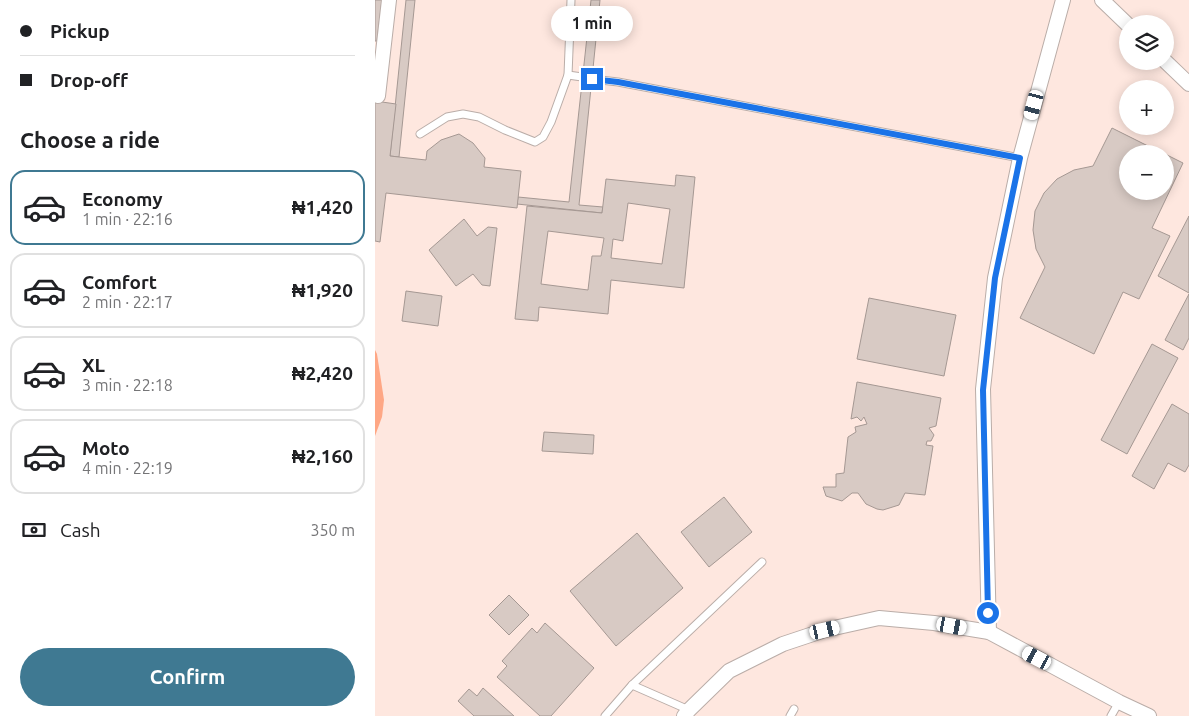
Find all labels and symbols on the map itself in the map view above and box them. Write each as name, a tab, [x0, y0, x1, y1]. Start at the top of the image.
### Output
callout: 1 min	[551, 7, 633, 42]
route end	[581, 68, 603, 90]
car	[1022, 89, 1045, 121]
route start	[977, 602, 999, 624]
car	[935, 616, 968, 636]
car	[808, 619, 841, 641]
car	[1020, 644, 1053, 672]

